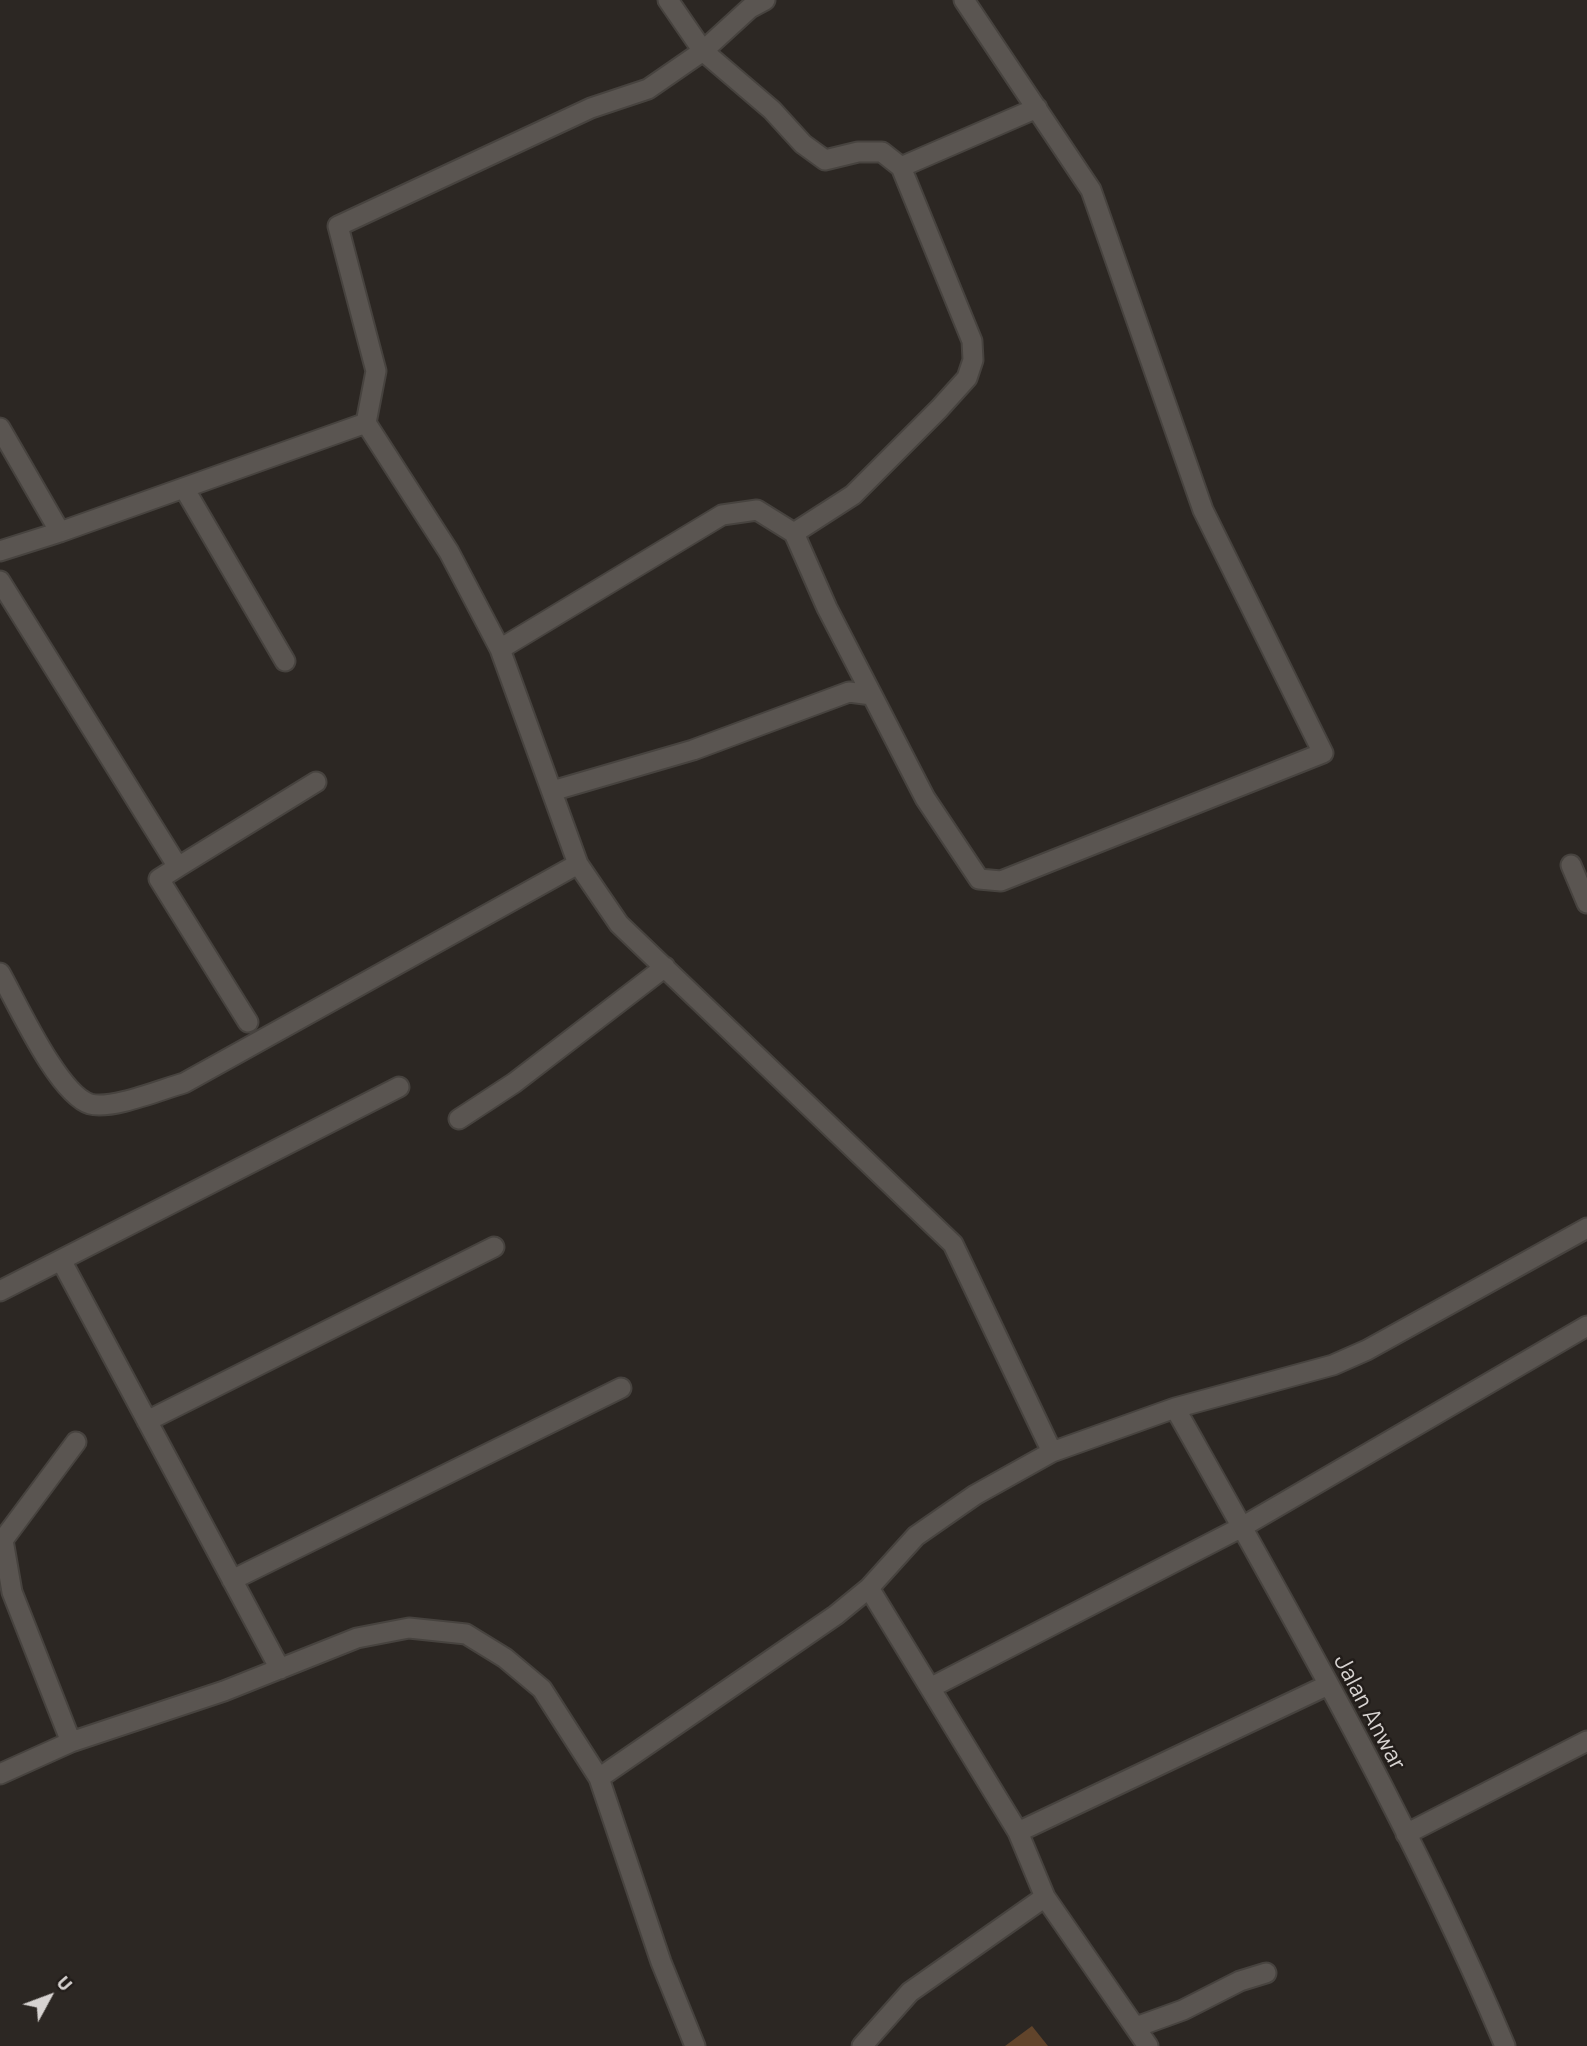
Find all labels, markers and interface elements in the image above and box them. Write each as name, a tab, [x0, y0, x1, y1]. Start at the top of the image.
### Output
street label: Jalan Anwar	[1327, 1649, 1413, 1775]
north arrow	[14, 1962, 84, 2032]
text: U	[53, 1971, 78, 1995]

